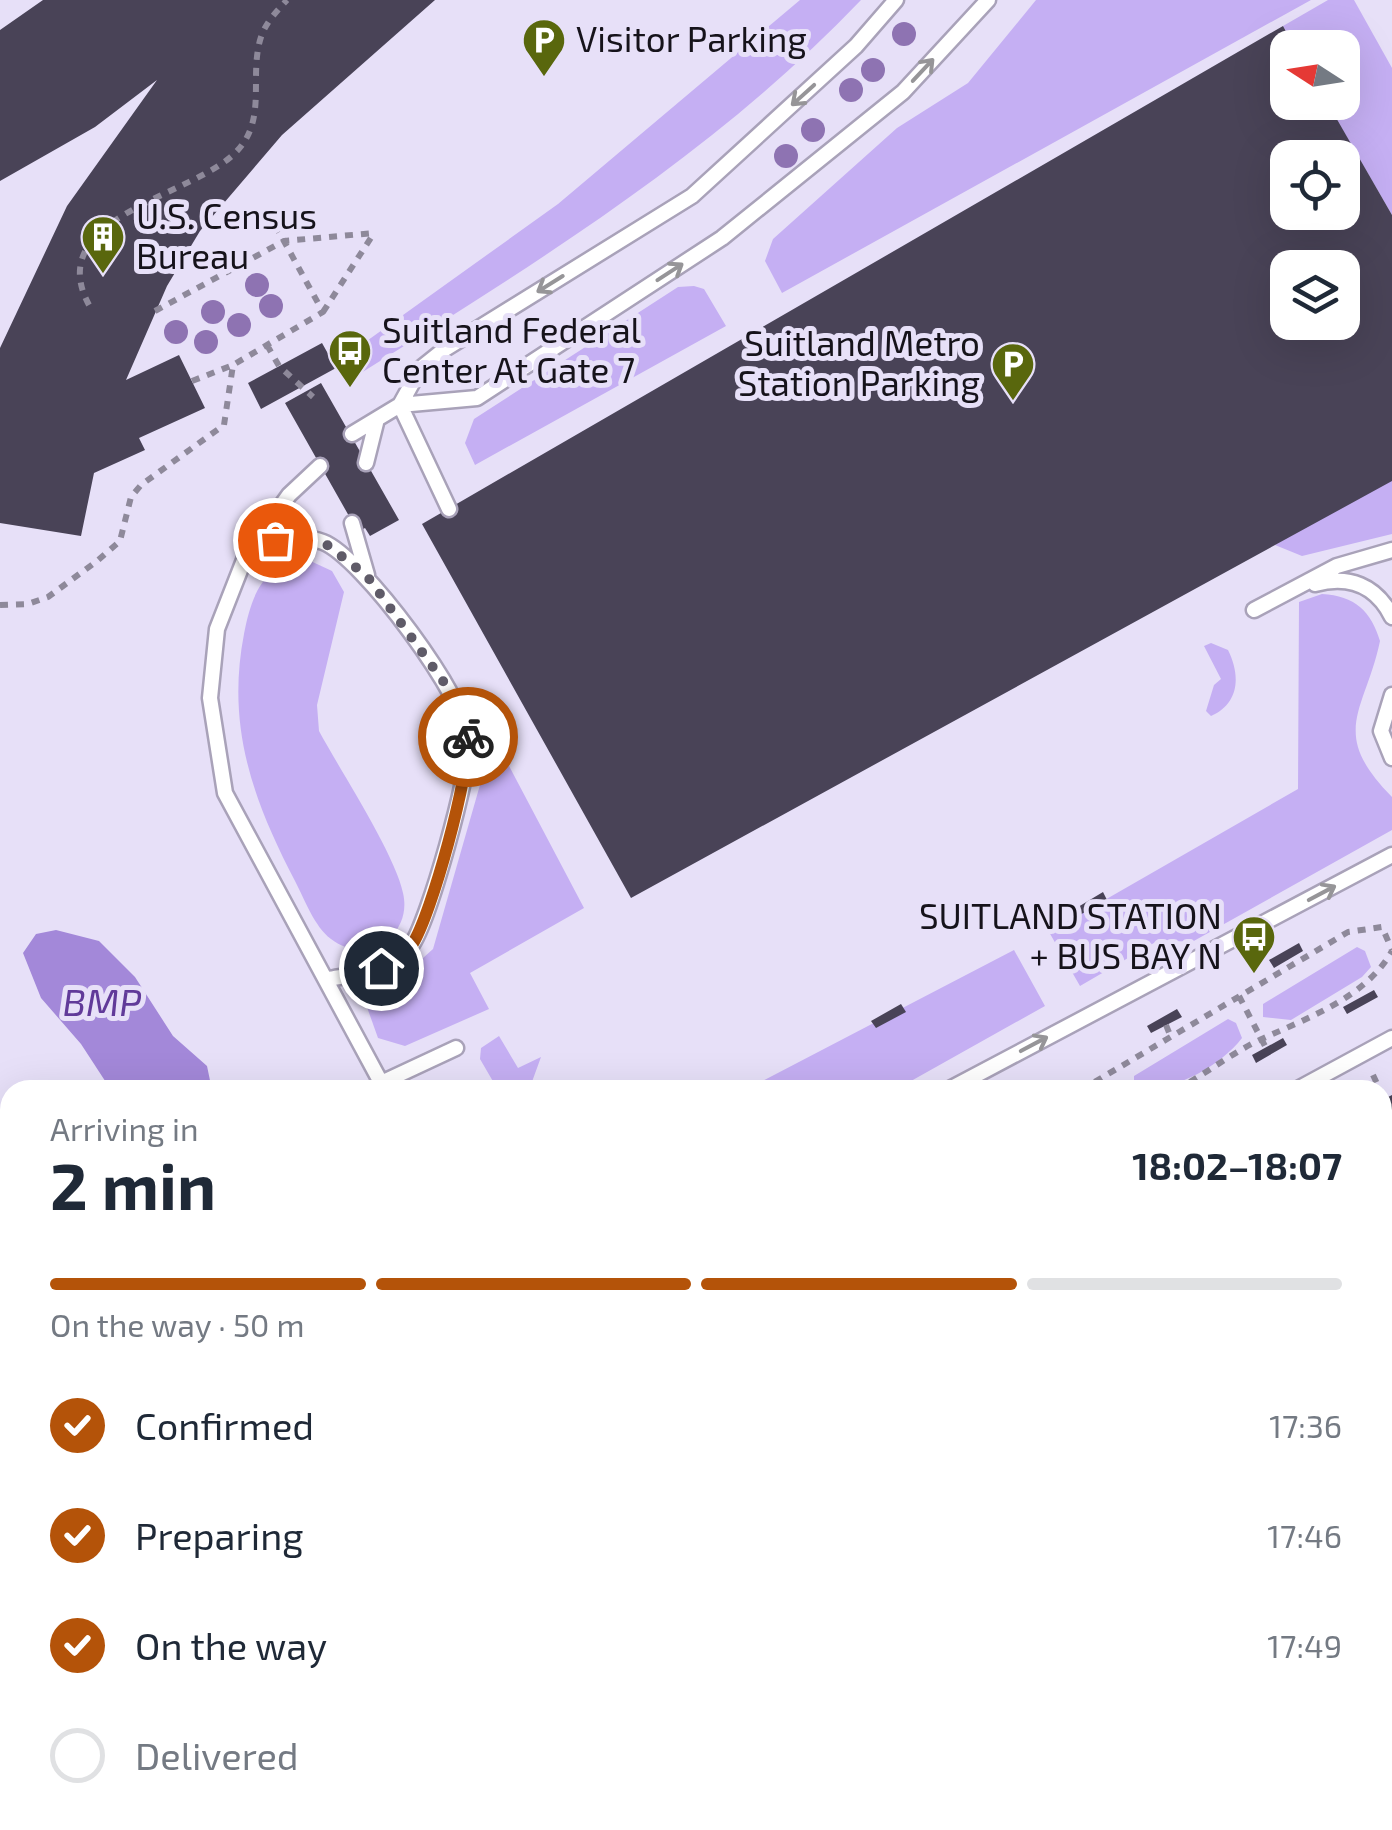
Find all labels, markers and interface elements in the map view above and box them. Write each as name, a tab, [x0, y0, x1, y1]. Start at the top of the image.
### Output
parking icon: Visitor Parking	[521, 17, 567, 78]
place label: Visitor Parking	[576, 17, 807, 59]
north arrow	[1270, 30, 1360, 120]
map controls	[1270, 30, 1360, 340]
one-way arrow	[911, 58, 934, 83]
one-way arrow	[791, 83, 816, 106]
button: locate	[1270, 140, 1360, 230]
place label: U.S. Census Bureau	[136, 194, 317, 276]
building icon: U.S. Census Bureau	[80, 214, 126, 275]
button: layers	[1270, 250, 1360, 340]
one-way arrow	[655, 262, 683, 283]
one-way arrow	[536, 274, 565, 294]
place label: Suitland Federal Center At Gate 7	[382, 308, 642, 390]
place label: Suitland Metro Station Parking	[738, 321, 980, 403]
bus stop icon: Suitland Federal Center At Gate 7	[327, 328, 373, 389]
parking icon: Suitland Metro Station Parking	[990, 341, 1036, 402]
pin	[233, 498, 318, 583]
icon: bag	[248, 513, 303, 568]
courier	[418, 687, 518, 787]
icon: bike	[441, 710, 496, 765]
one-way arrow	[1306, 882, 1336, 902]
place label: SUITLAND STATION + BUS BAY N	[919, 894, 1222, 976]
bus stop icon: SUITLAND STATION + BUS BAY N	[1231, 914, 1277, 975]
pin	[339, 926, 424, 1011]
icon: home	[354, 941, 409, 996]
water label: BMP	[62, 978, 142, 1024]
one-way arrow	[1019, 1034, 1049, 1054]
text: Arriving in	[50, 1109, 199, 1147]
text: 18:02–18:07	[1132, 1142, 1342, 1188]
text: 2 min	[50, 1145, 216, 1223]
text: On the way · 50 m	[50, 1305, 305, 1343]
icon: check	[50, 1398, 105, 1453]
text: Confirmed	[135, 1402, 314, 1448]
text: 17:36	[1269, 1406, 1342, 1444]
icon: check	[50, 1508, 105, 1563]
text: Preparing	[135, 1512, 303, 1558]
text: 17:46	[1267, 1516, 1342, 1554]
icon: check	[50, 1618, 105, 1673]
text: On the way	[135, 1622, 327, 1668]
text: 17:49	[1267, 1626, 1342, 1664]
text: Delivered	[135, 1732, 299, 1778]

